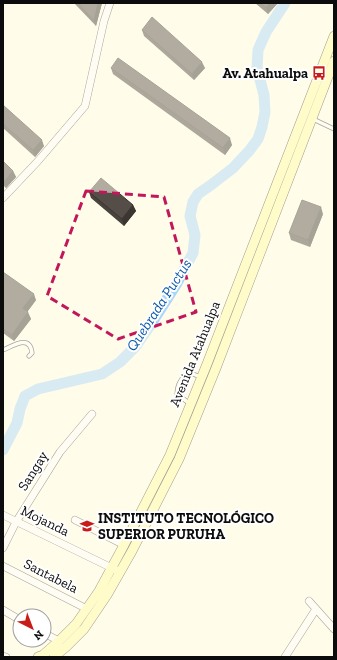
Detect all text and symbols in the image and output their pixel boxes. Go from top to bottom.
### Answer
place label: Av. Atahualpa [222,65,308,82]
bus stop icon: Av. Atahualpa [311,65,327,81]
water label: Quebrada Puctus [123,256,195,354]
street label: Avenida Atahualpa [166,298,224,409]
street label: Sangay [14,447,52,494]
street label: Mojanda [18,502,72,540]
place label: INSTITUTO TECNOLÓGICO SUPERIOR PURUHA [98,510,274,543]
school or university icon: INSTITUTO TECNOLÓGICO SUPERIOR PURUHA [79,518,95,534]
street label: Santabela [21,555,81,597]
north arrow [12,608,52,648]
text: N [30,627,46,643]

